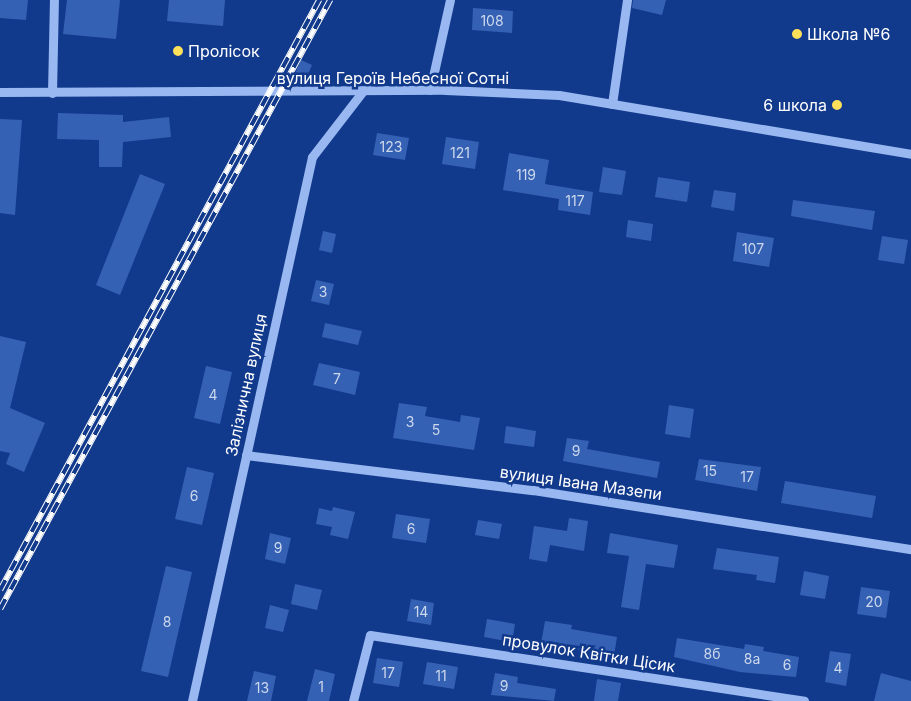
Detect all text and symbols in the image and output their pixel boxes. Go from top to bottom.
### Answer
house number: 108 [480,13,504,29]
place label: Школа №6 [807,24,890,44]
marker: Школа №6 [791,28,803,40]
place label: Пролісок [188,41,260,61]
marker: Пролісок [172,45,184,57]
street label: вулиця Героїв Небесної Сотні [277,68,509,88]
place label: 6 школа [763,95,827,115]
marker: 6 школа [831,99,843,111]
house number: 123 [380,139,402,155]
house number: 121 [450,145,470,161]
house number: 119 [516,167,536,183]
house number: 117 [565,193,585,209]
house number: 107 [742,241,764,257]
house number: 3 [319,284,327,300]
street label: Залізнична вулиця [221,312,271,458]
house number: 7 [333,371,341,387]
house number: 4 [208,387,218,403]
house number: 3 [406,414,414,430]
house number: 5 [432,422,440,438]
house number: 9 [572,443,580,459]
street label: вулиця Івана Мазепи [499,462,663,504]
house number: 15 [703,463,717,479]
house number: 17 [740,469,754,485]
house number: 6 [190,488,198,504]
house number: 6 [407,521,415,537]
house number: 9 [274,540,282,556]
house number: 20 [865,594,883,610]
house number: 14 [414,604,428,620]
house number: 8 [163,614,171,630]
street label: провулок Квітки Цісик [501,630,677,676]
house number: 8б [704,646,720,662]
house number: 8а [744,651,760,667]
house number: 6 [783,657,791,673]
house number: 4 [833,660,843,676]
house number: 17 [381,665,395,681]
house number: 11 [435,668,447,684]
house number: 9 [500,678,508,694]
house number: 1 [318,679,324,695]
house number: 13 [255,680,269,696]

